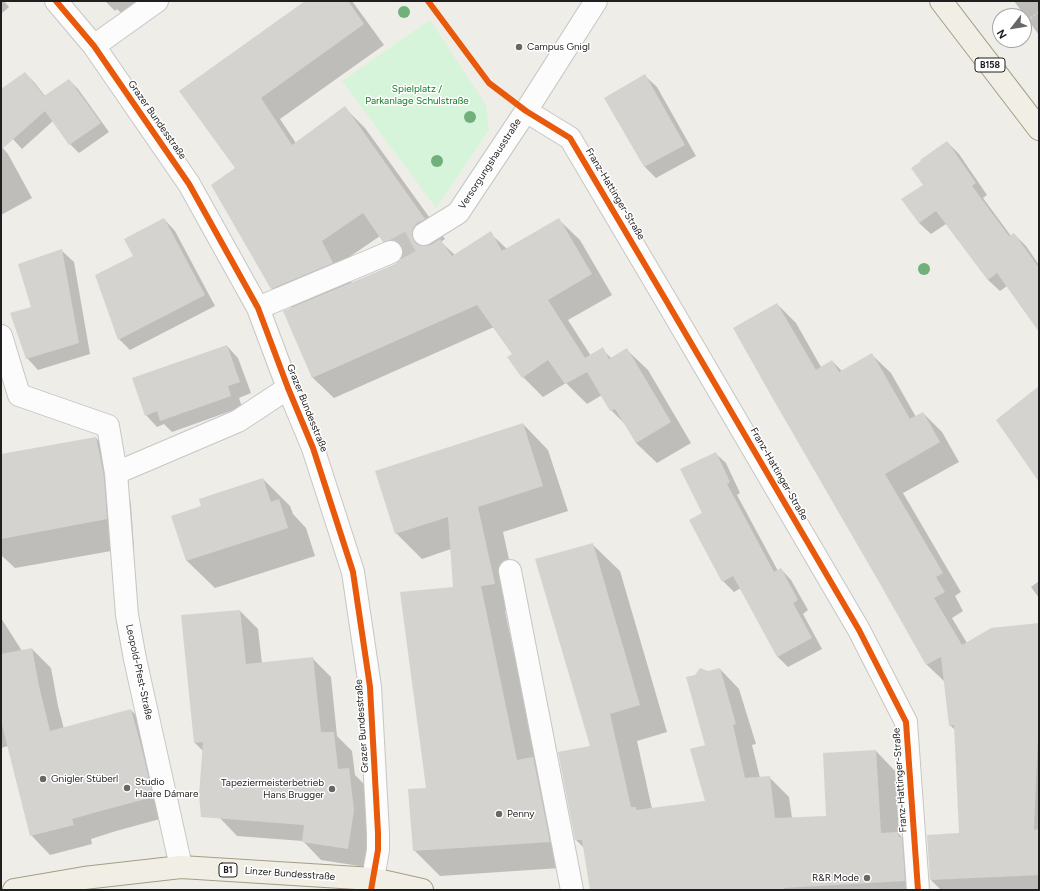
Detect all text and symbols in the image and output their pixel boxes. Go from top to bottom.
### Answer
north arrow [992,8,1032,48]
text: N [994,27,1010,41]
place label: Campus Gnigl [527,41,590,53]
marker: Campus Gnigl [514,42,524,52]
road number: B158 [975,58,1005,72]
street label: Grazer Bundesstraße [125,78,189,162]
park label: Spielplatz / Parkanlage Schulstraße [365,83,469,106]
street label: Versorgungshausstraße [456,116,524,212]
street label: Franz-Hattinger-Straße [583,146,647,242]
street label: Grazer Bundesstraße [284,362,330,454]
street label: Franz-Hattinger-Straße [748,426,810,522]
street label: Leopold-Pfest-Straße [123,623,155,721]
street label: Grazer Bundesstraße [353,679,371,773]
street label: Franz-Hattinger-Straße [890,727,910,833]
place label: Gnigler Stüberl [51,773,118,785]
marker: Gnigler Stüberl [38,774,48,784]
place label: Studio Haare Dámare [135,776,198,800]
place label: Tapeziermeisterbetrieb Hans Brugger [221,777,324,800]
marker: Studio Haare Dámare [122,783,132,793]
marker: Tapeziermeisterbetrieb Hans Brugger [327,784,337,794]
place label: Penny [507,808,534,820]
marker: Penny [494,809,504,819]
road number: B1 [219,863,237,877]
street label: Linzer Bundesstraße [244,865,336,883]
place label: R&R Mode [812,872,859,884]
marker: R&R Mode [862,873,872,883]

